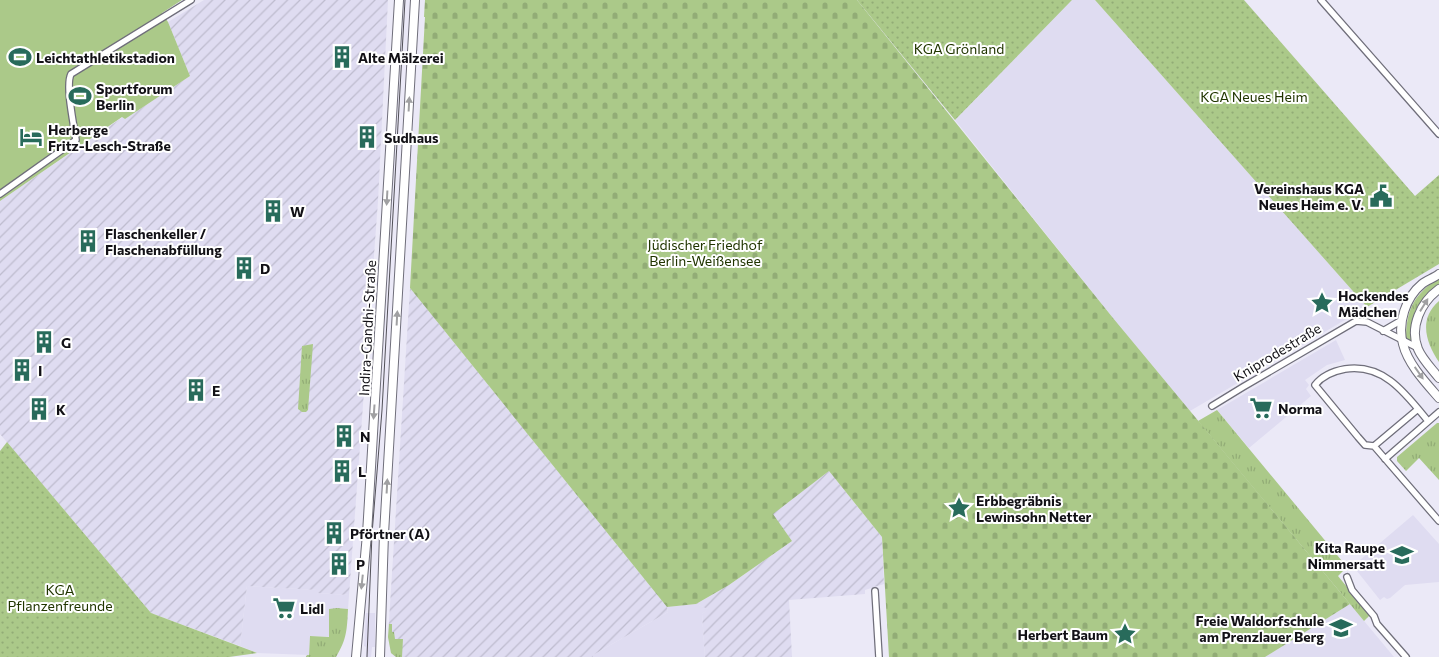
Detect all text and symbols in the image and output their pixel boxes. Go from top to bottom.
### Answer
park label: KGA Grönland [914,40,1004,57]
sports icon: Leichtathletikstadion [7,44,33,70]
building icon: Alte Mälzerei [329,44,355,70]
place label: Leichtathletikstadion [36,49,175,66]
place label: Alte Mälzerei [358,49,444,66]
place label: Sportforum Berlin [96,80,173,113]
sports icon: Sportforum Berlin [67,83,93,109]
park label: KGA Neues Heim [1200,88,1308,105]
one-way arrow [405,95,413,111]
place label: Herberge Fritz-Lesch-Straße [48,121,171,154]
hotel icon: Herberge Fritz-Lesch-Straße [18,124,44,150]
building icon: Sudhaus [354,124,380,150]
place label: Sudhaus [384,129,439,146]
place label: Vereinshaus KGA Neues Heim e. V. [1254,180,1364,213]
public building icon: Vereinshaus KGA Neues Heim e. V. [1368,183,1394,209]
one-way arrow [382,190,390,206]
building icon: W [260,198,286,224]
place label: W [290,203,305,220]
place label: Flaschenkeller / Flaschenabfüllung [105,225,222,258]
building icon: Flaschenkeller / Flaschenabfüllung [75,228,101,254]
park label: Jüdischer Friedhof Berlin-Weißensee [648,236,763,269]
building icon: D [231,255,257,281]
place label: D [260,260,270,277]
street label: Indira-Gandhi-Straße [355,260,379,396]
place label: Hockendes Mädchen [1338,287,1409,320]
place icon: Hockendes Mädchen [1309,290,1335,316]
one-way arrow [1420,298,1429,311]
one-way arrow [393,310,401,326]
street label: Kniprodestraße [1230,319,1324,385]
building icon: G [31,329,57,355]
place label: G [61,334,71,351]
building icon: I [9,357,35,383]
place label: I [38,362,42,379]
one-way arrow [1414,367,1424,380]
building icon: E [183,377,209,403]
place label: E [212,382,220,399]
supermarket icon: Norma [1248,395,1274,421]
building icon: K [26,396,52,422]
place label: Norma [1278,400,1322,417]
place label: K [56,401,66,418]
one-way arrow [370,405,378,421]
building icon: N [331,423,357,449]
place label: N [360,428,371,445]
building icon: L [329,458,355,484]
place label: L [358,463,366,480]
one-way arrow [383,478,391,494]
place label: Erbbegräbnis Lewinsohn Netter [976,492,1092,525]
place icon: Erbbegräbnis Lewinsohn Netter [946,495,972,521]
building icon: Pförtner (A) [321,520,347,546]
place label: Pförtner (A) [350,525,430,542]
place label: Kita Raupe Nimmersatt [1307,539,1385,572]
school or university icon: Kita Raupe Nimmersatt [1389,542,1415,568]
building icon: P [326,551,352,577]
place label: P [356,556,365,573]
one-way arrow [358,574,366,590]
park label: KGA Pflanzenfreunde [7,581,113,614]
supermarket icon: Lidl [271,595,297,621]
place label: Lidl [300,600,324,617]
place label: Freie Waldorfschule am Prenzlauer Berg [1196,612,1324,645]
school or university icon: Freie Waldorfschule am Prenzlauer Berg [1328,615,1354,641]
place icon: Herbert Baum [1112,621,1138,647]
place label: Herbert Baum [1017,626,1108,643]

